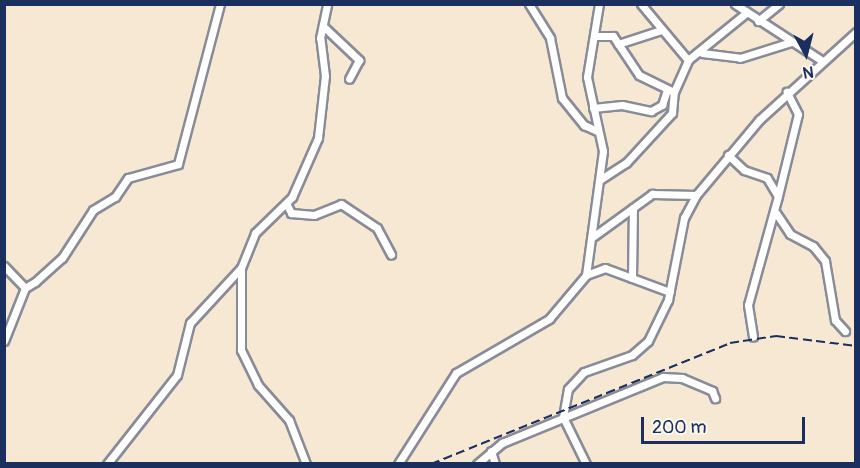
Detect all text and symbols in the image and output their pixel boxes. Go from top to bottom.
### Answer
north arrow [776,24,836,84]
text: N [802,61,815,82]
scale bar [644,405,808,443]
text: 200 m [652,416,707,439]

